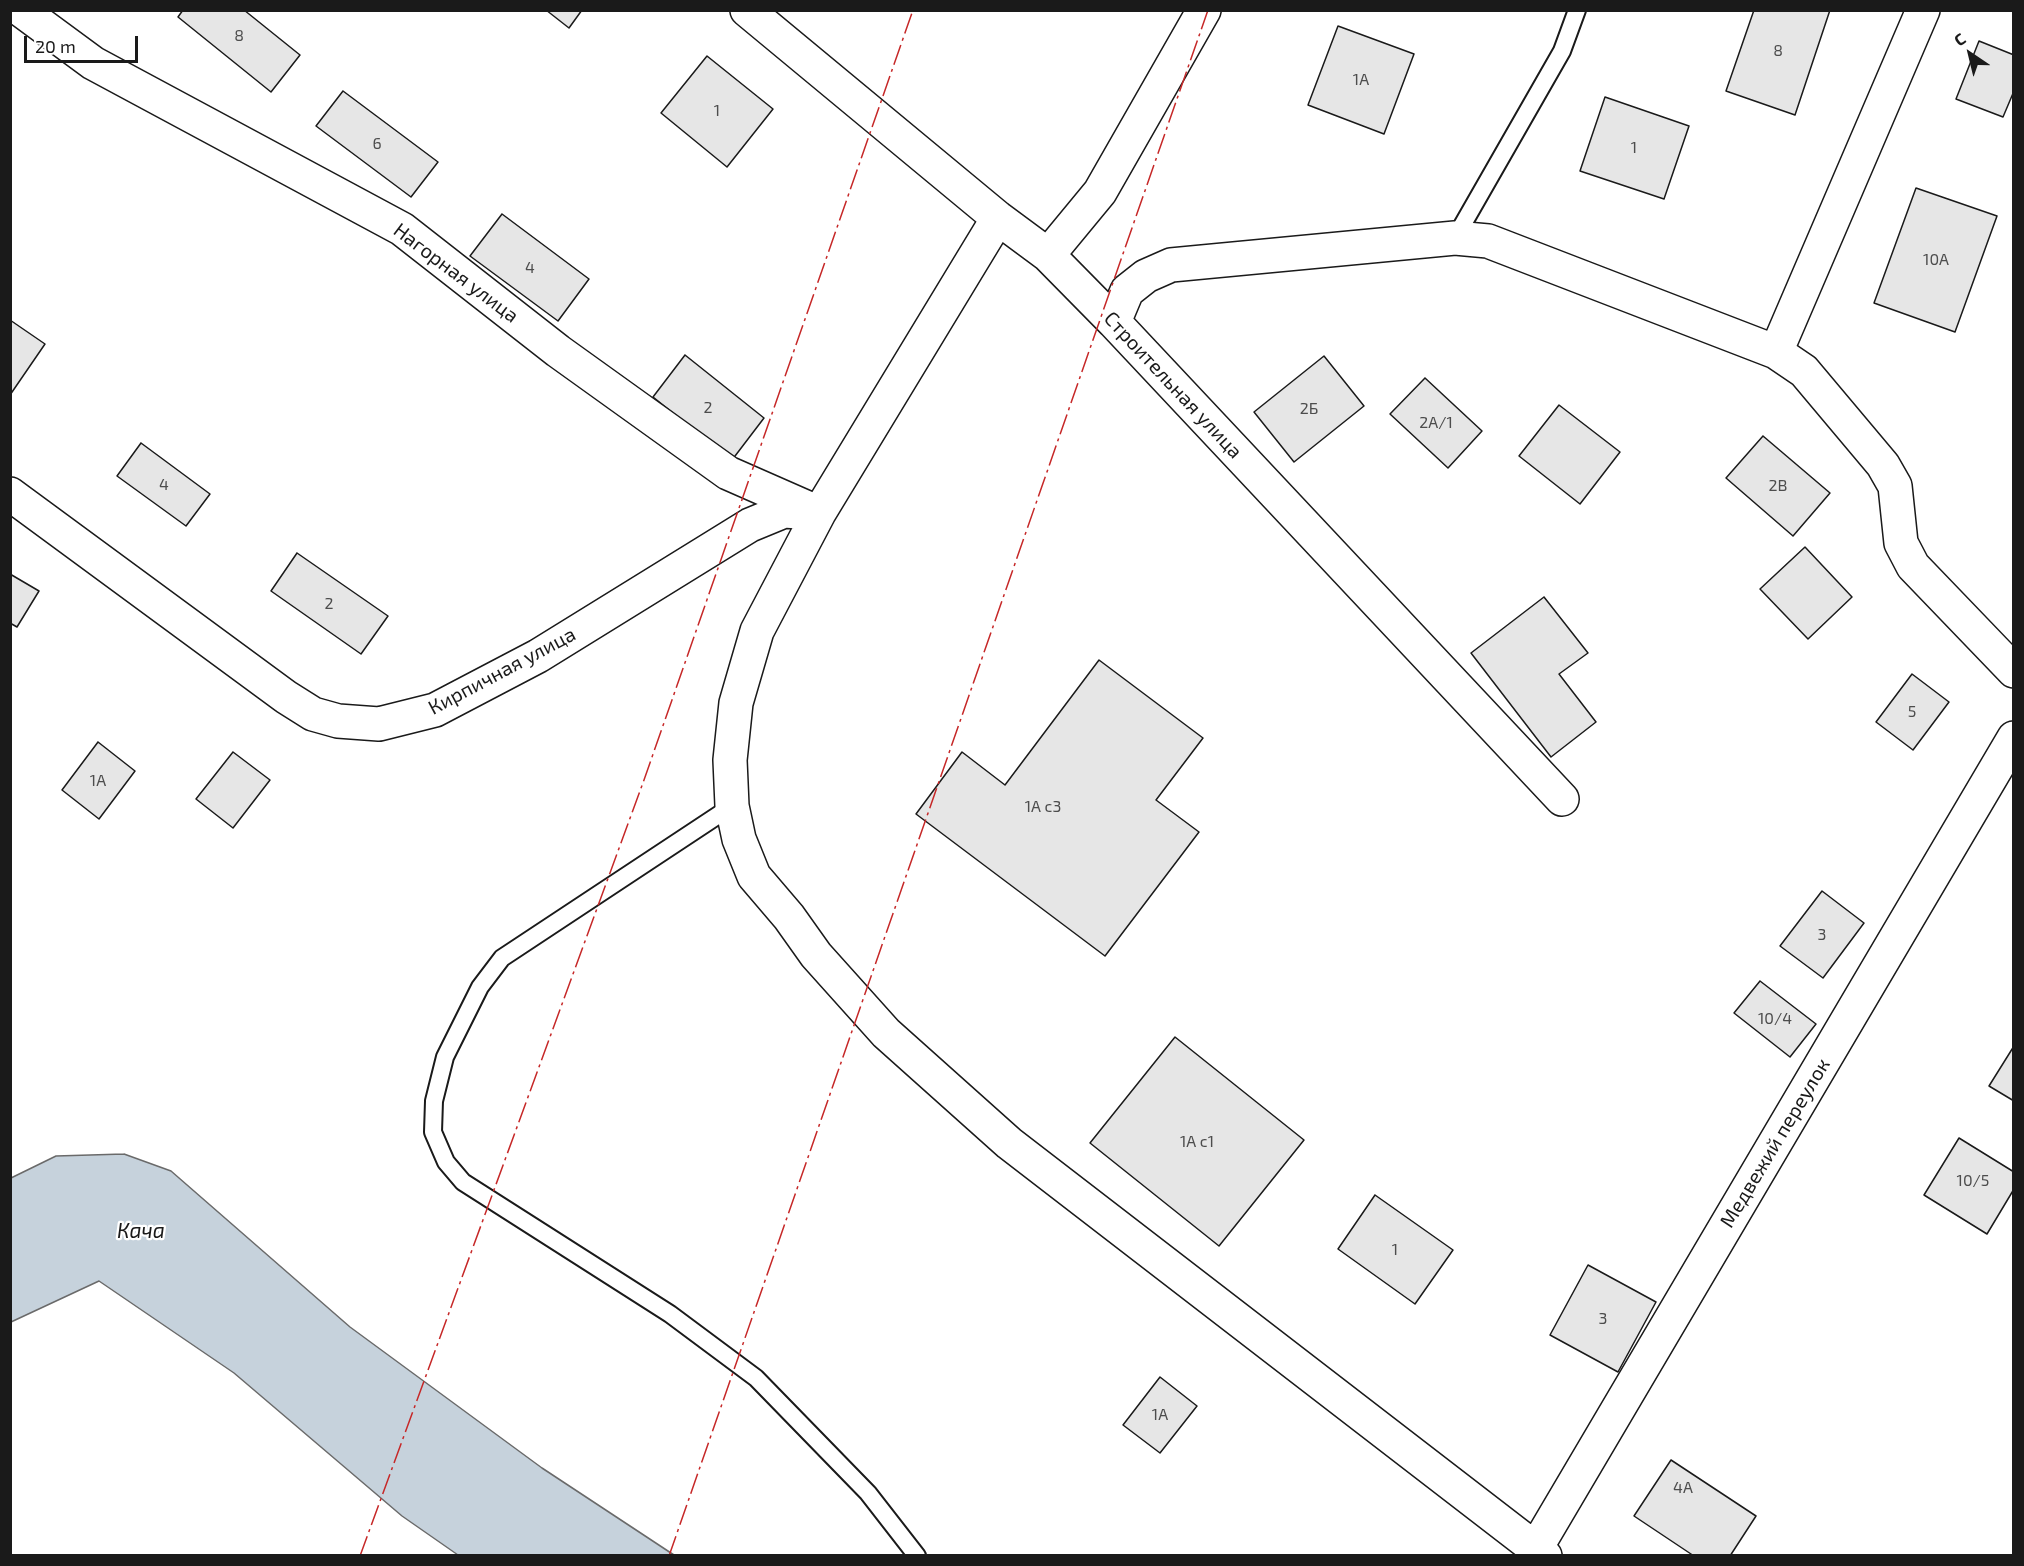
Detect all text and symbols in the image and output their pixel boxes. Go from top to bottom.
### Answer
scale bar [27,24,141,62]
north arrow [1940,24,2000,84]
house number: 8 [234,26,244,46]
text: С [1950,28,1969,49]
text: 20 m [35,35,76,57]
house number: 8 [1773,41,1783,61]
house number: 1А [1353,70,1369,90]
house number: 1 [714,101,720,121]
house number: 6 [372,134,382,154]
house number: 1 [1631,138,1637,158]
street label: Нагорная улица [389,218,523,328]
house number: 10А [1923,250,1949,270]
house number: 4 [525,258,535,278]
street label: Строительная улица [1099,307,1247,463]
house number: 2 [704,398,712,418]
house number: 2Б [1300,399,1318,419]
house number: 2А/1 [1419,413,1453,433]
house number: 4 [159,475,169,495]
house number: 2В [1769,476,1787,496]
house number: 2 [325,594,333,614]
street label: Кирпичная улица [424,622,580,720]
house number: 5 [1908,702,1916,722]
house number: 1А [90,771,106,791]
house number: 1А с3 [1025,797,1061,817]
house number: 3 [1818,925,1826,945]
house number: 10/4 [1758,1009,1792,1029]
street label: Медвежий переулок [1715,1054,1835,1232]
house number: 1А с1 [1180,1132,1214,1152]
house number: 10/5 [1957,1171,1989,1191]
water label: Кача [117,1218,165,1244]
house number: 1 [1392,1240,1398,1260]
house number: 3 [1599,1309,1607,1329]
house number: 1А [1152,1405,1168,1425]
house number: 4А [1673,1478,1693,1498]

